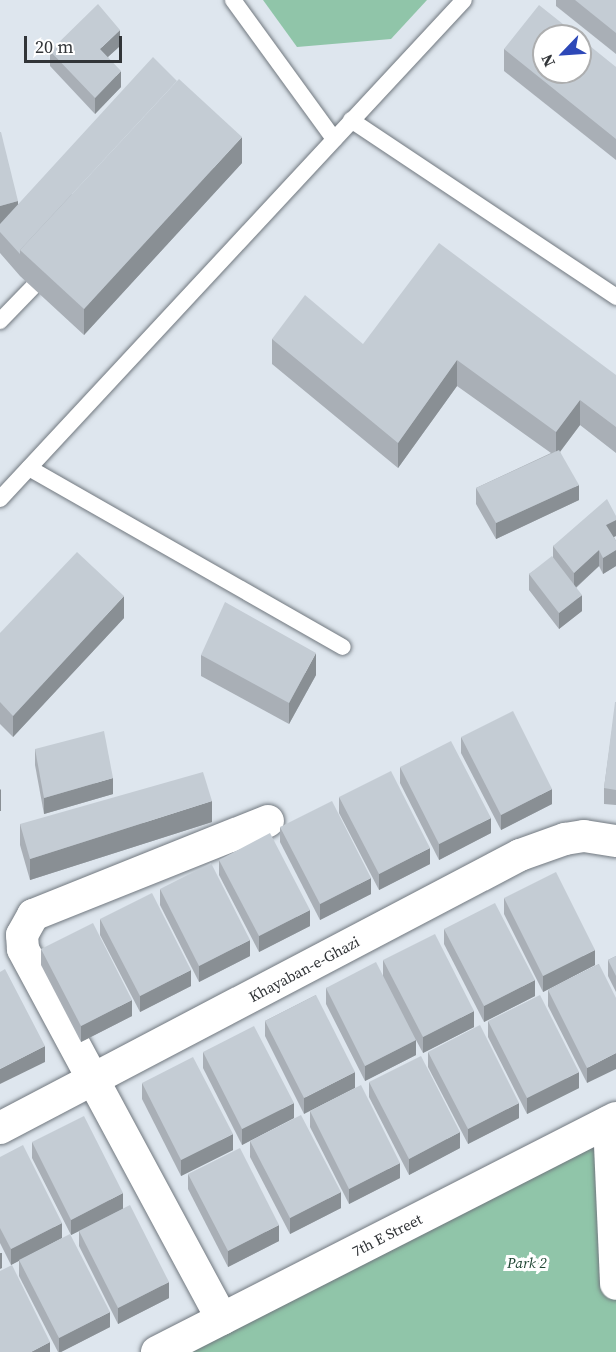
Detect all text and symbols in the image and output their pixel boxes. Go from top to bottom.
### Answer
scale bar [27,24,124,62]
north arrow [532,24,592,84]
text: 20 m [35,34,73,59]
text: N [535,51,560,71]
street label: Khayaban-e-Ghazi [246,932,362,1006]
street label: 7th E Street [349,1210,425,1260]
park label: Park 2 [507,1254,547,1272]

